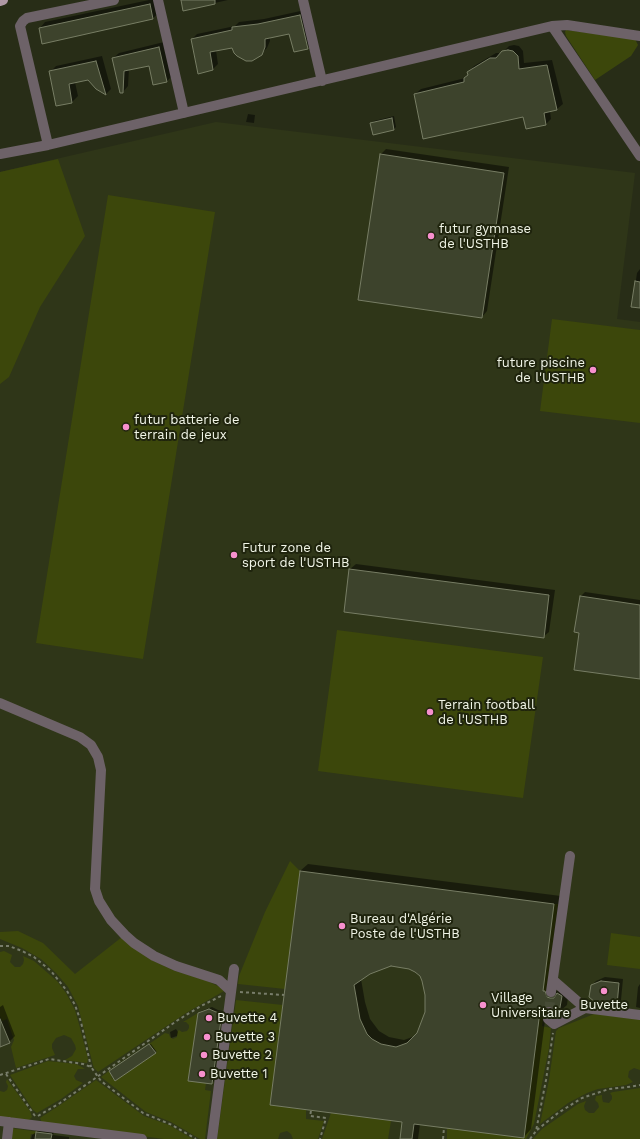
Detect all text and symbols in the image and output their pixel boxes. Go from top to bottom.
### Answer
place label: futur gymnase de l'USTHB [439,221,531,252]
marker: futur gymnase de l'USTHB [426,231,436,241]
place label: future piscine de l'USTHB [497,355,585,386]
marker: future piscine de l'USTHB [588,365,598,375]
place label: futur batterie de terrain de jeux [134,412,239,443]
marker: futur batterie de terrain de jeux [121,422,131,432]
place label: Futur zone de sport de l'USTHB [242,540,349,571]
marker: Futur zone de sport de l'USTHB [229,550,239,560]
place label: Terrain football de l'USTHB [438,697,535,728]
marker: Terrain football de l'USTHB [425,707,435,717]
place label: Bureau d'Algérie Poste de l'USTHB [350,911,460,942]
marker: Bureau d'Algérie Poste de l'USTHB [337,921,347,931]
marker: Buvette [599,986,609,996]
place label: Village Universitaire [491,990,570,1021]
place label: Buvette [580,997,628,1013]
marker: Village Universitaire [478,1000,488,1010]
place label: Buvette 4 [217,1010,278,1026]
marker: Buvette 4 [204,1013,214,1023]
place label: Buvette 3 [215,1029,275,1045]
marker: Buvette 3 [202,1032,212,1042]
place label: Buvette 2 [212,1047,272,1063]
marker: Buvette 2 [199,1050,209,1060]
place label: Buvette 1 [210,1066,268,1082]
marker: Buvette 1 [197,1069,207,1079]

